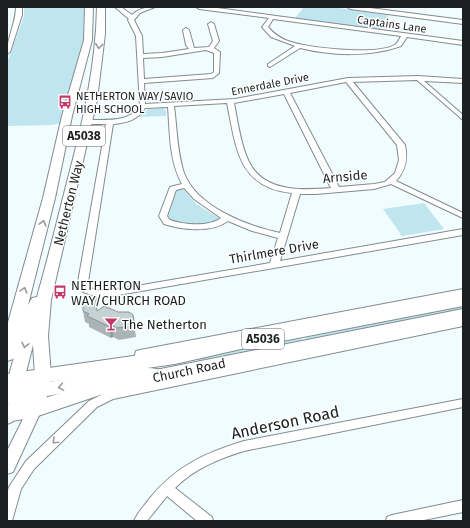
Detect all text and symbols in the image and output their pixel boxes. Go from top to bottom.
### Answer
street label: Captains Lane [356,13,427,36]
one-way arrow [95,43,104,49]
street label: Ennerdale Drive [230,71,310,98]
place label: NETHERTON WAY/SAVIO HIGH SCHOOL [76,90,193,116]
bus stop icon: NETHERTON WAY/SAVIO HIGH SCHOOL [57,94,73,110]
road number: A5038 [63,126,105,146]
street label: Netherton Way [51,158,86,247]
street label: Arnside [322,167,368,186]
one-way arrow [38,220,46,226]
street label: Thirlmere Drive [228,236,320,267]
place label: NETHERTON WAY/CHURCH ROAD [71,278,186,308]
bus stop icon: NETHERTON WAY/CHURCH ROAD [52,284,68,300]
one-way arrow [19,287,28,294]
bar icon: The Netherton [103,316,119,332]
place label: The Netherton [122,317,207,332]
road number: A5036 [242,329,284,349]
one-way arrow [22,342,30,348]
street label: Church Road [151,355,227,386]
one-way arrow [58,383,64,391]
street label: Anderson Road [229,402,341,443]
one-way arrow [52,437,60,444]

